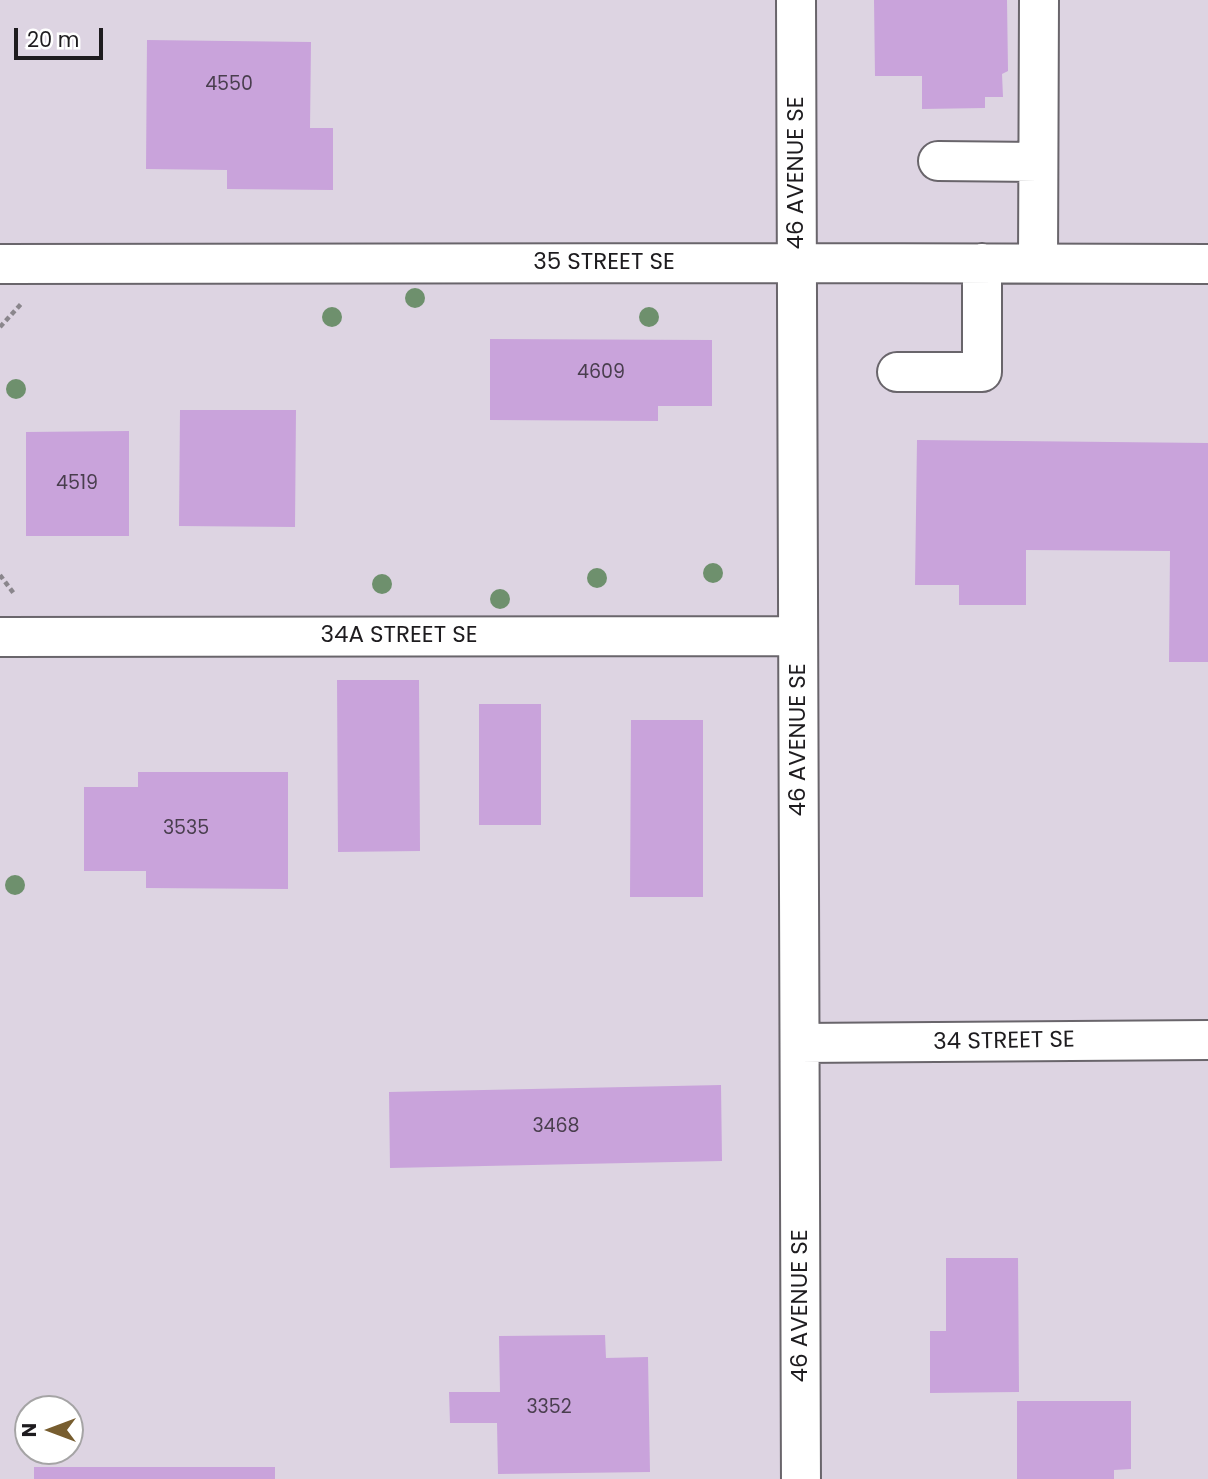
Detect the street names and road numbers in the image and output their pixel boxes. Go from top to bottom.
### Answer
street label: 46 AVENUE SE [783,97,811,249]
street label: 35 STREET SE [533,249,675,277]
street label: 34A STREET SE [320,622,478,650]
street label: 46 AVENUE SE [785,664,813,816]
street label: 34 STREET SE [933,1027,1075,1057]
street label: 46 AVENUE SE [787,1230,815,1382]

